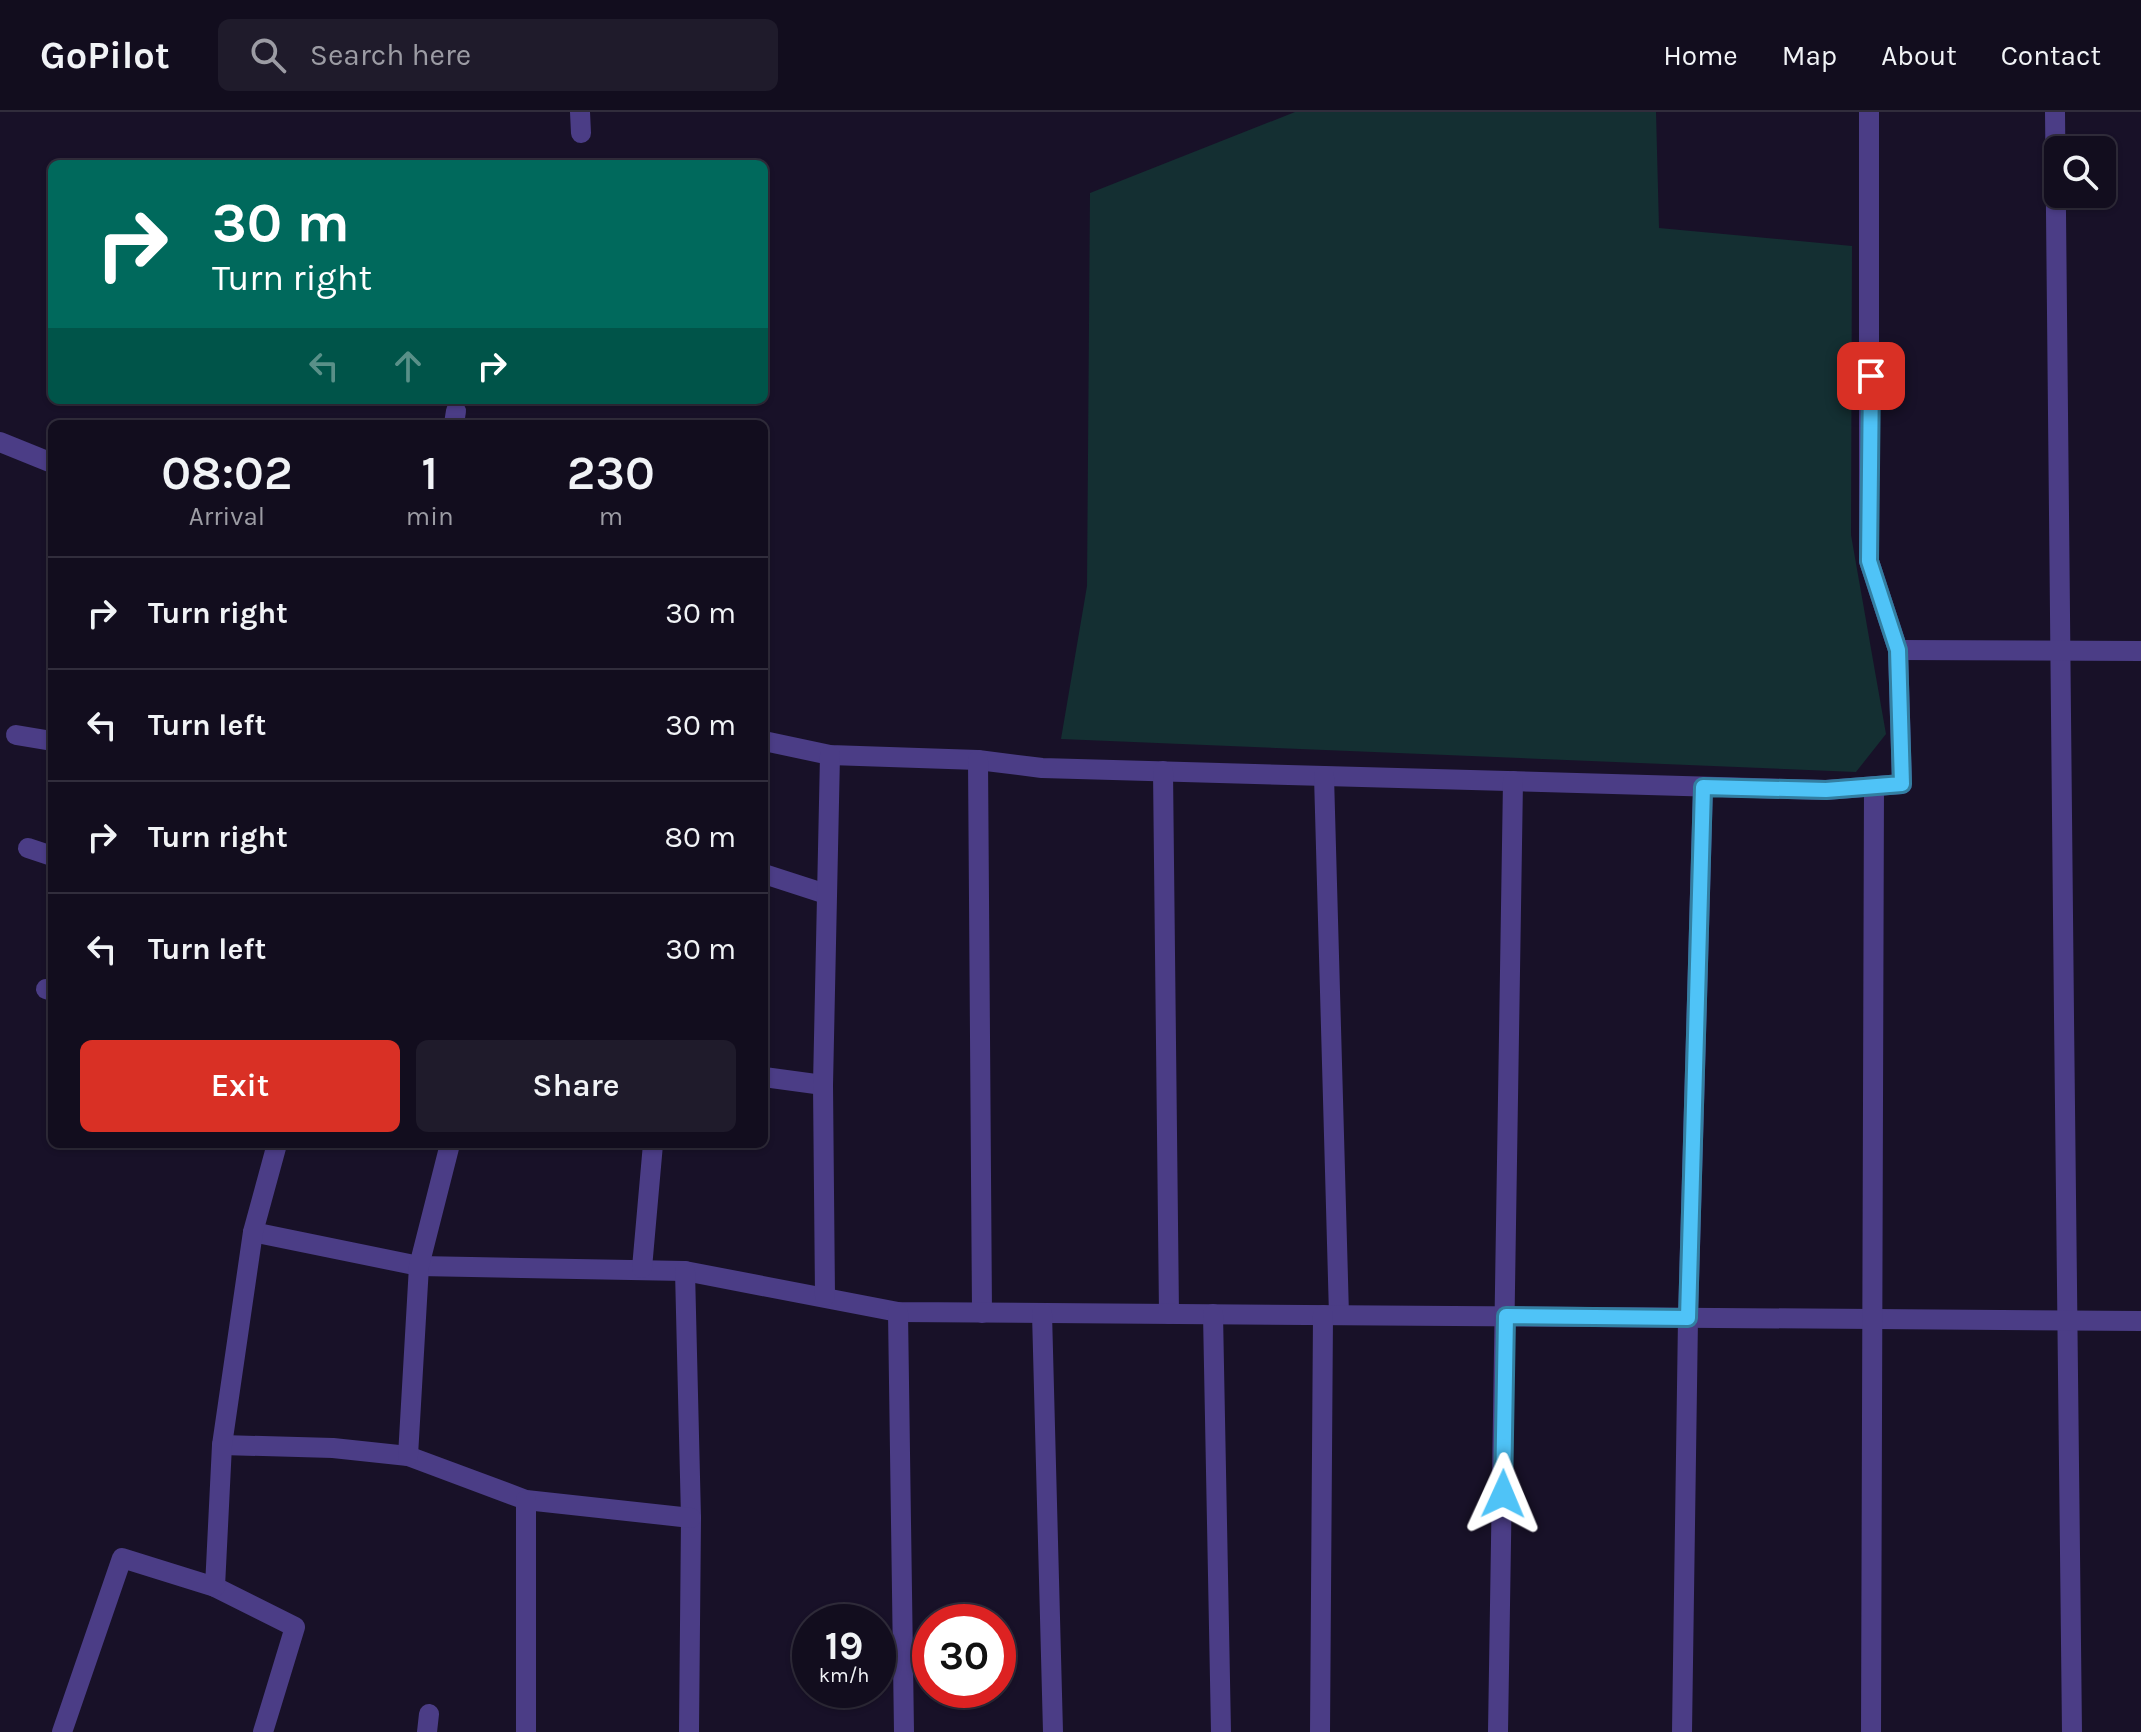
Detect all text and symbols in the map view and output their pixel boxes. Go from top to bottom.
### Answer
search box [218,19,778,91]
text: GoPilot [40,33,170,78]
icon: search [246,33,290,77]
text: Search here [310,37,471,73]
text: Home [1663,39,1738,72]
text: Map [1782,39,1837,72]
text: About [1881,39,1957,72]
text: Contact [2001,39,2101,72]
map controls [2044,136,2116,208]
button: search [2044,136,2116,208]
text: 30 m [212,190,350,255]
icon: right [80,192,184,296]
text: Turn right [212,257,372,299]
pin [1837,342,1905,410]
icon: left [302,344,346,388]
icon: ahead [386,344,430,388]
icon: right [470,344,514,388]
icon: arrive [1849,354,1893,398]
text: 08:02 [161,445,293,501]
text: 1 [421,445,438,501]
text: 230 [567,445,655,501]
text: Arrival [189,501,265,532]
text: min [406,501,454,532]
text: m [599,501,623,532]
icon: right [80,591,124,635]
text: Turn right [148,595,288,631]
text: 30 m [665,595,736,631]
icon: left [80,703,124,747]
text: Turn left [148,707,266,743]
text: 30 m [665,707,736,743]
icon: right [80,815,124,859]
text: Turn right [148,819,288,855]
text: 80 m [665,819,736,855]
icon: left [80,927,124,971]
text: Turn left [148,931,266,967]
text: 30 m [665,931,736,967]
button: Exit [80,1040,400,1132]
button: Share [416,1040,736,1132]
position arrow [1461,1452,1545,1536]
speed limit sign: 30 [912,1604,1016,1708]
text: 19 [825,1622,863,1669]
text: km/h [819,1664,869,1687]

